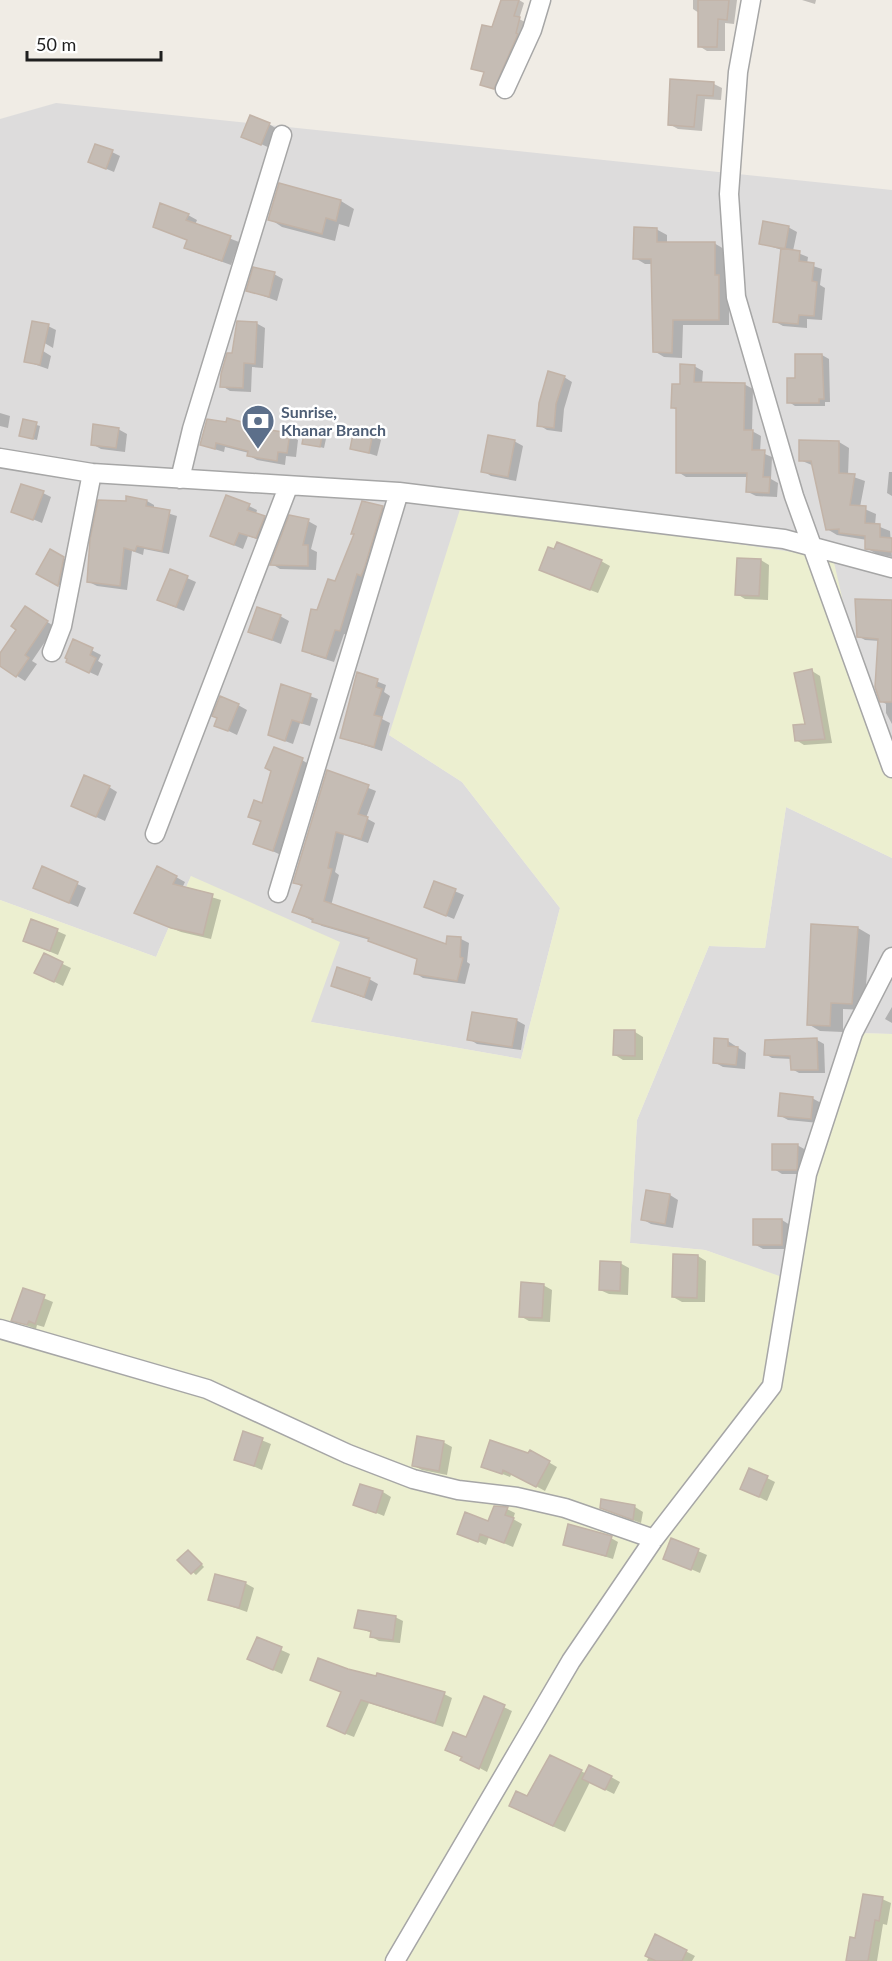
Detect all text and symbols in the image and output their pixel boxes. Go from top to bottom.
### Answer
scale bar [27,24,160,62]
text: 50 m [36,33,76,55]
place label: Sunrise, Khanar Branch [281,402,386,439]
bank icon: Sunrise, Khanar Branch [240,403,276,450]

